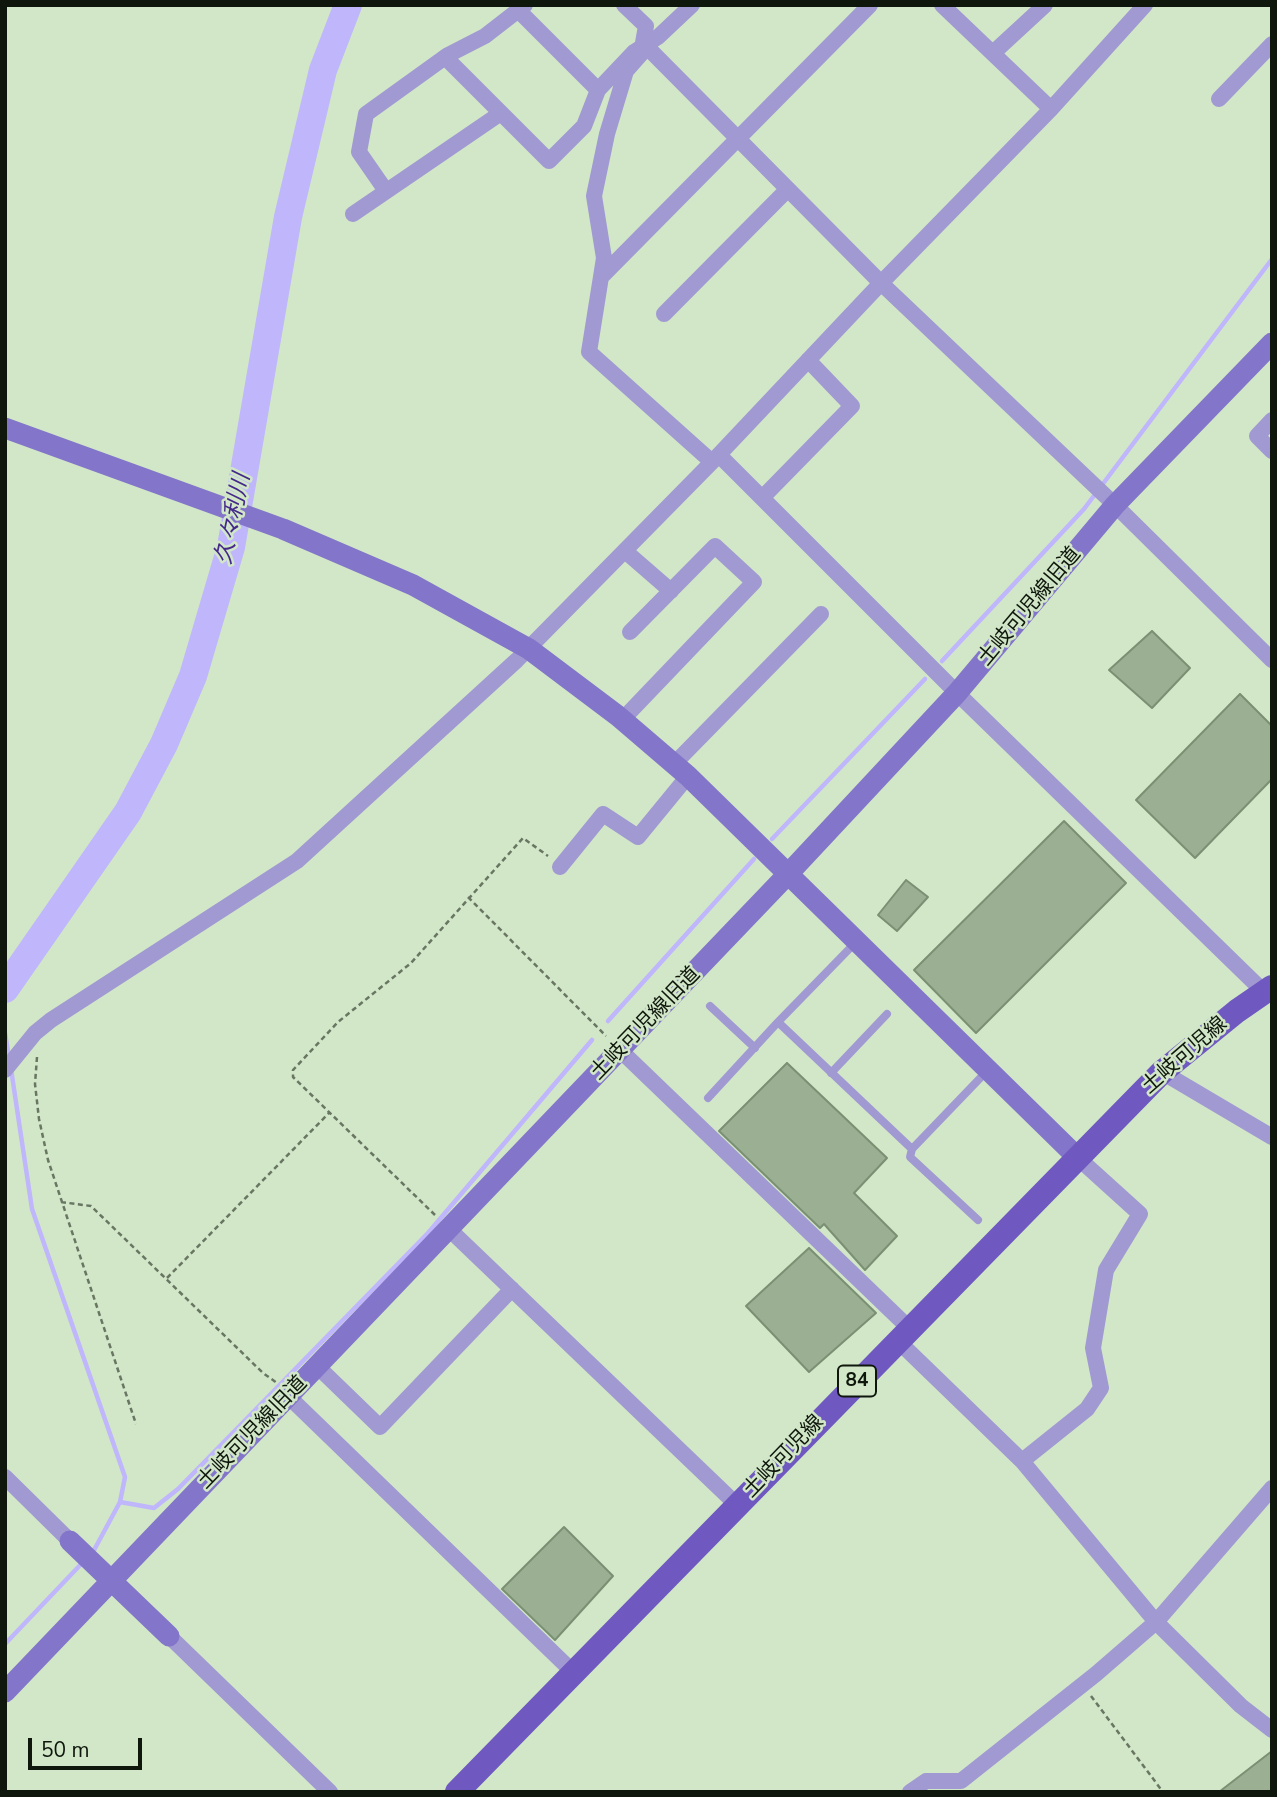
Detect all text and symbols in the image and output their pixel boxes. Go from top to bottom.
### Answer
water label: 久々利川 [211,471,257,567]
street label: 土岐可児線旧道 [973,543,1087,671]
street label: 土岐可児線旧道 [586,962,706,1086]
street label: 土岐可児線 [1137,1012,1233,1100]
road number: 84 [838,1366,876,1396]
street label: 土岐可児線旧道 [193,1371,313,1495]
street label: 土岐可児線 [738,1410,830,1504]
scale bar [32,1724,145,1768]
text: 50 m [41,1736,90,1764]

